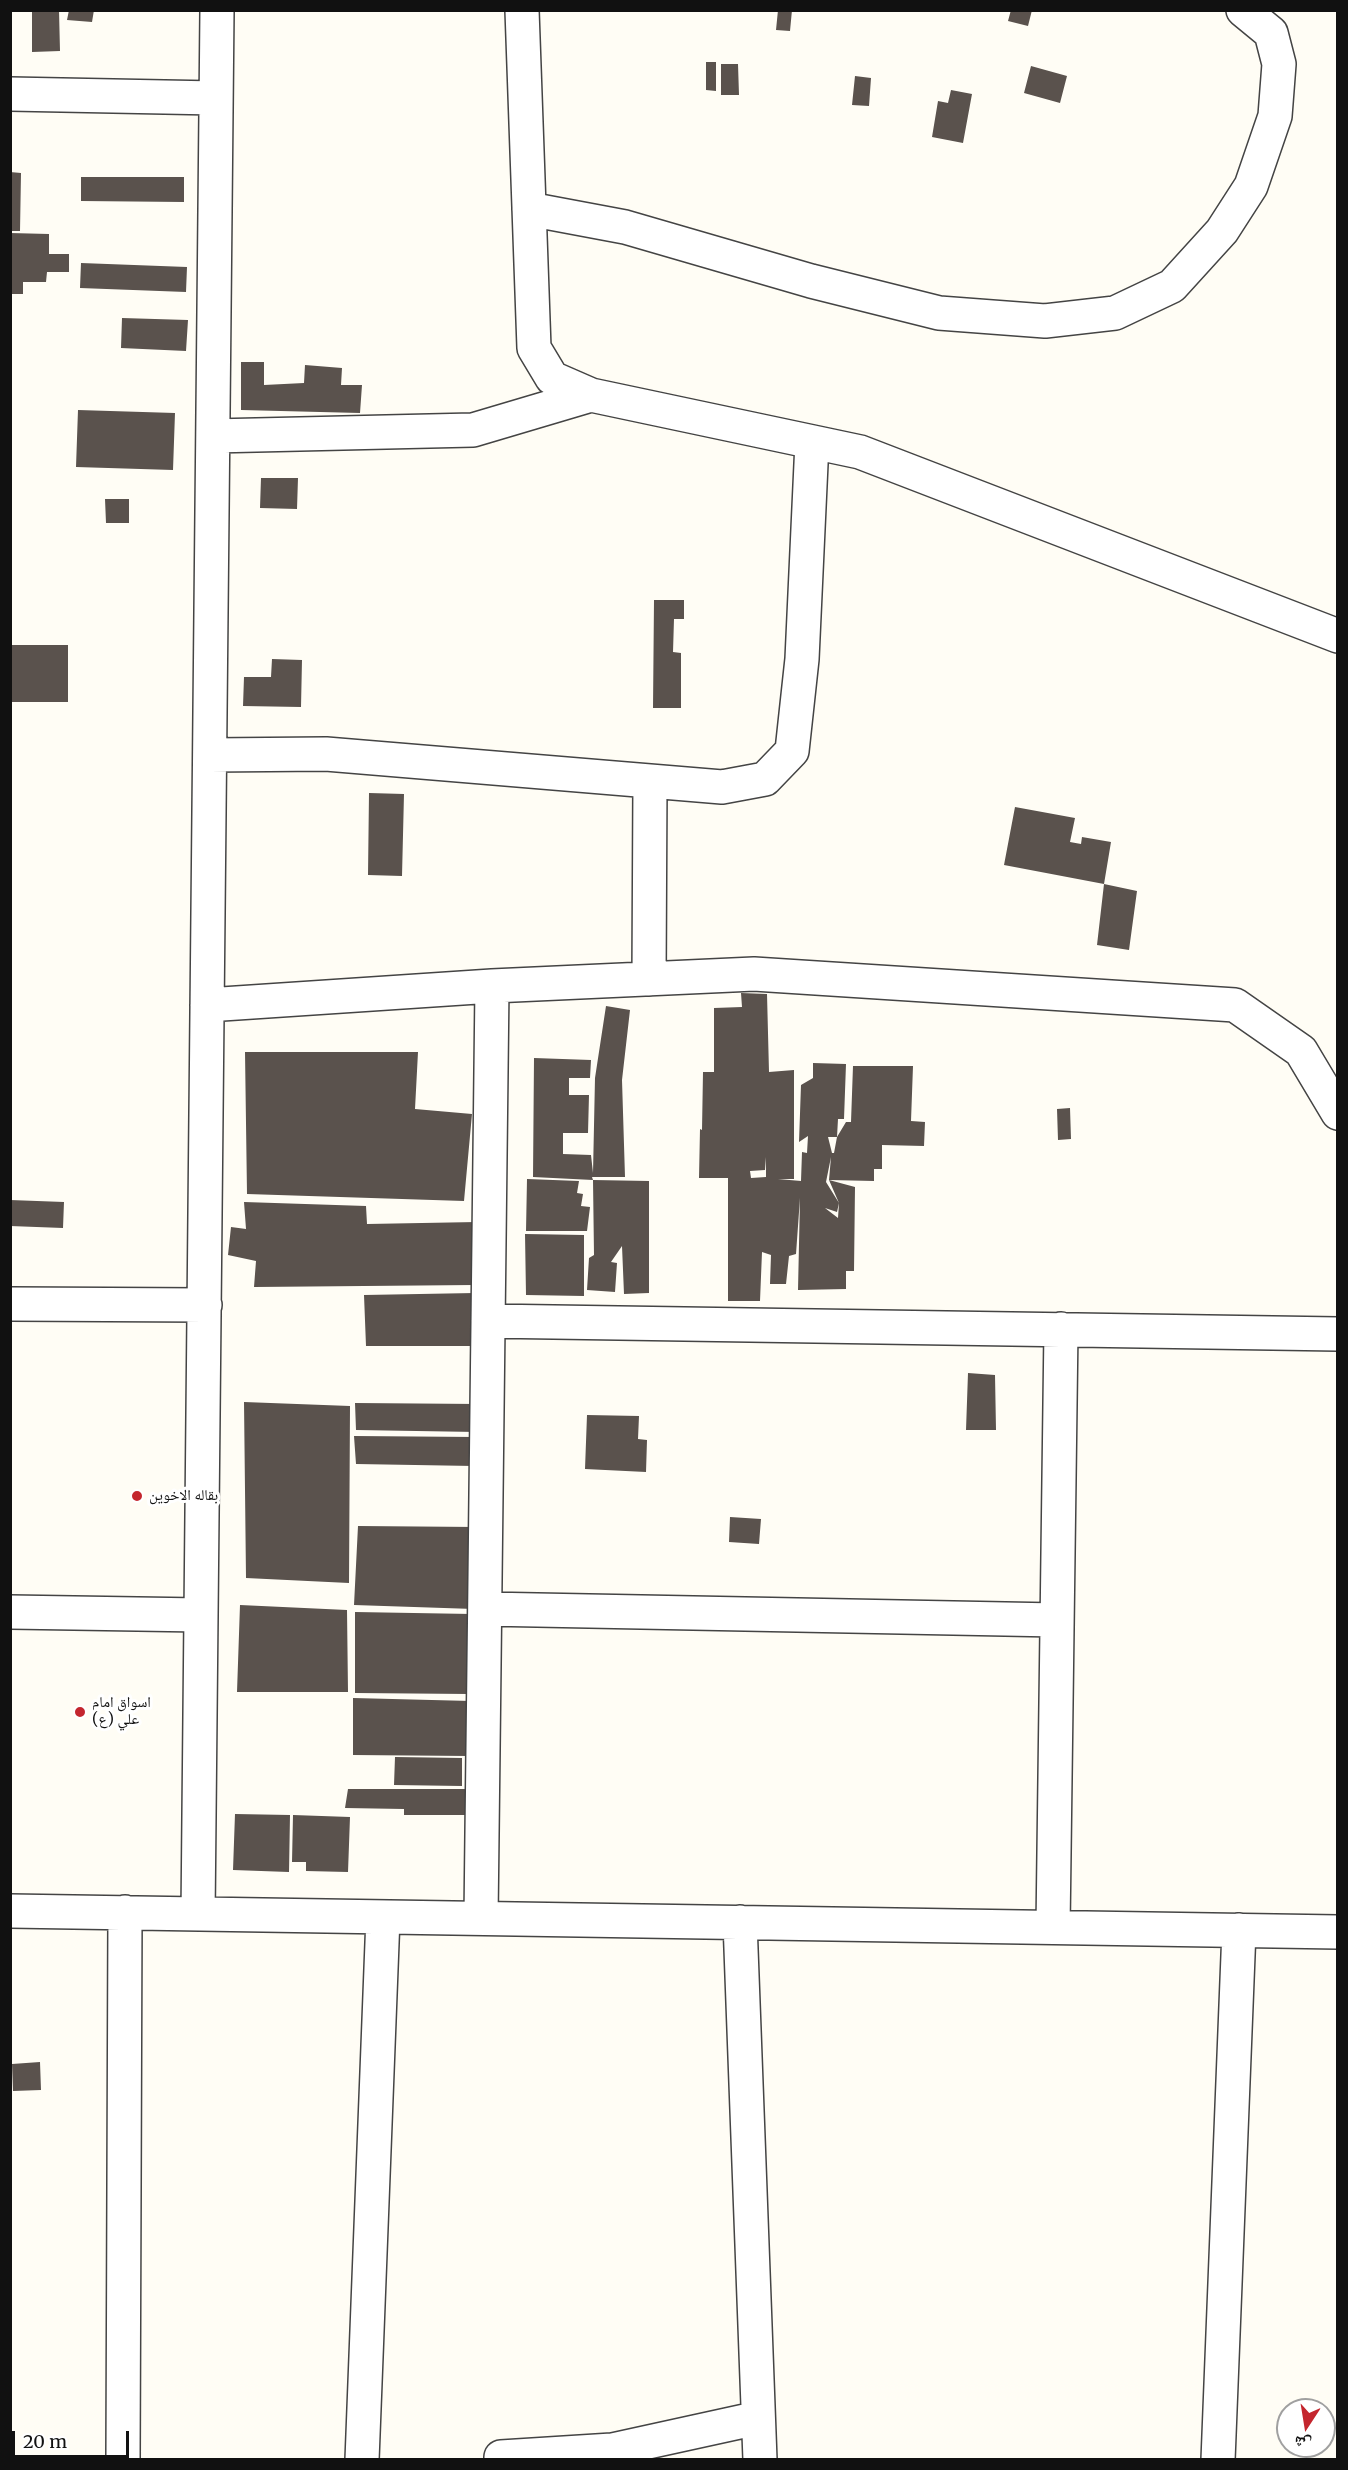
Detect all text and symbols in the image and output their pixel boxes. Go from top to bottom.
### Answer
place label: بقاله الاخوين [149,1487,218,1505]
marker: بقاله الاخوين [130,1489,144,1503]
place label: اسواق امام علي (ع) [92,1694,151,1729]
marker: اسواق امام علي (ع) [73,1705,87,1719]
north arrow [1276,2398,1336,2458]
scale bar [15,2419,132,2457]
text: 20 m [23,2430,67,2453]
text: ش [1292,2432,1313,2455]

